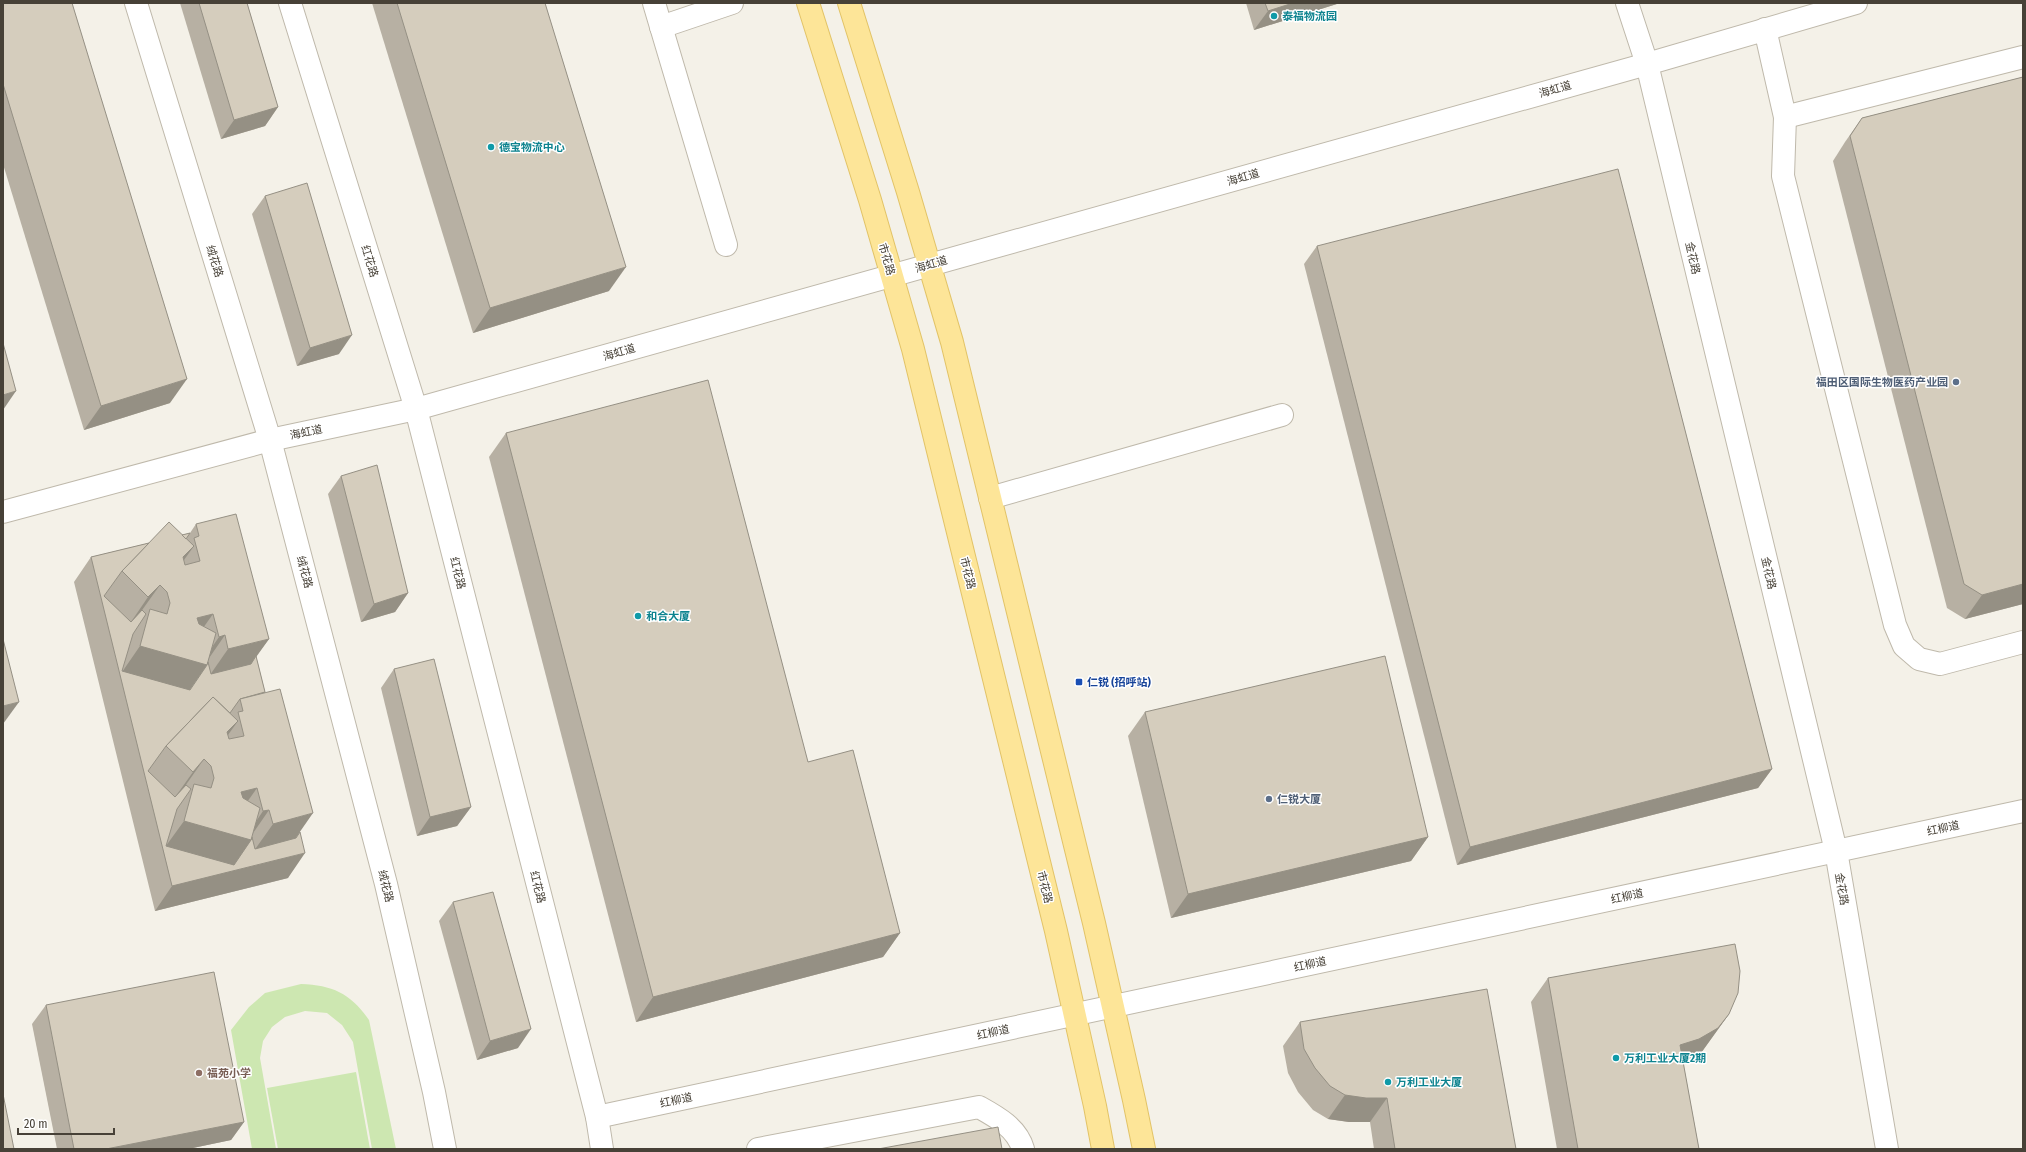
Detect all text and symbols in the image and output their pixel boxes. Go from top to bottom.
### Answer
place label: 泰福物流园 [1282,10,1337,23]
marker: 泰福物流园 [1269,11,1279,21]
street label: 海虹道 [1537,79,1573,100]
place label: 德宝物流中心 [499,141,565,154]
marker: 德宝物流中心 [486,142,496,152]
street label: 海虹道 [1225,167,1261,188]
street label: 市花路 [876,241,897,277]
street label: 金花路 [1682,241,1703,276]
street label: 绒花路 [203,243,226,279]
street label: 红花路 [358,243,381,279]
street label: 海虹道 [913,254,949,275]
street label: 海虹道 [601,342,637,363]
place label: 福田区国际生物医药产业园 [1816,376,1948,389]
marker: 福田区国际生物医药产业园 [1951,377,1961,387]
street label: 海虹道 [289,423,324,442]
street label: 绒花路 [294,555,315,590]
street label: 红花路 [447,556,468,591]
street label: 市花路 [957,556,978,591]
street label: 金花路 [1758,556,1779,591]
place label: 和合大厦 [646,610,690,623]
marker: 和合大厦 [633,611,643,621]
place label: 仁锐 (招呼站) [1087,676,1152,689]
marker: 仁锐 (招呼站) [1074,677,1084,687]
place label: 仁锐大厦 [1277,793,1321,806]
marker: 仁锐大厦 [1264,794,1274,804]
street label: 红柳道 [1926,819,1961,838]
street label: 绒花路 [375,869,396,904]
street label: 红花路 [527,870,548,905]
street label: 市花路 [1034,870,1055,905]
street label: 金花路 [1832,872,1851,906]
street label: 红柳道 [1610,887,1645,906]
street label: 红柳道 [1293,955,1328,974]
street label: 红柳道 [976,1023,1011,1042]
place label: 万利工业大厦2期 [1624,1052,1706,1065]
marker: 万利工业大厦2期 [1611,1053,1621,1063]
place label: 福苑小学 [207,1067,251,1080]
marker: 福苑小学 [194,1068,204,1078]
place label: 万利工业大厦 [1396,1076,1462,1089]
marker: 万利工业大厦 [1383,1077,1393,1087]
street label: 红柳道 [659,1091,694,1110]
scale bar [18,1110,114,1136]
text: 20 m [24,1117,48,1131]

